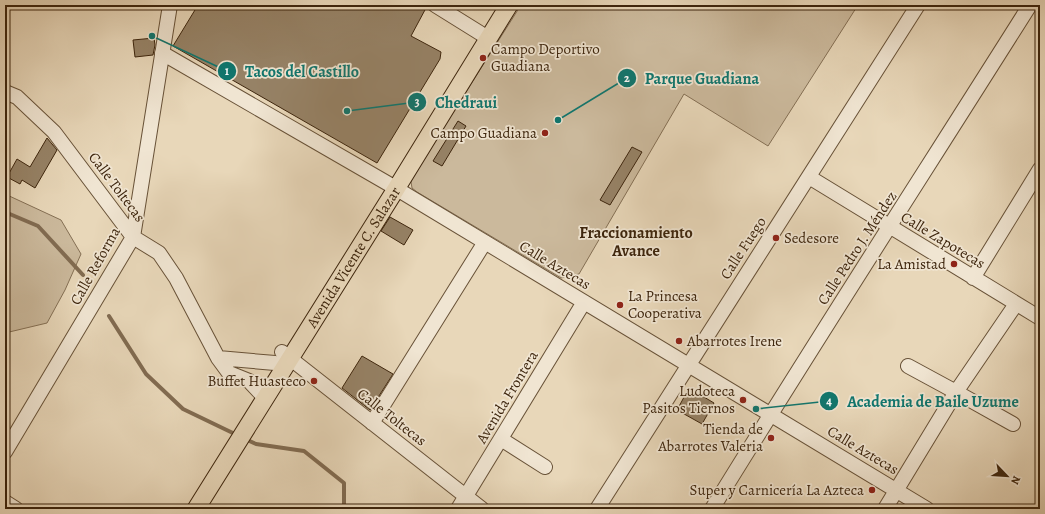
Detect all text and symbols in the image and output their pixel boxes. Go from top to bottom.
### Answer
place label: Campo Deportivo Guadiana [491,39,600,76]
marker: Campo Deportivo Guadiana [478,53,488,63]
callout: Tacos del Castillo [217,57,367,85]
text: Tacos del Castillo [245,61,359,83]
text: 1 [225,63,230,79]
callout: Parque Guadiana [617,64,768,92]
text: Parque Guadiana [645,68,760,90]
text: 2 [624,70,630,86]
callout: Chedraui [407,88,505,116]
text: Chedraui [435,92,497,114]
text: 3 [414,94,420,110]
place label: Campo Guadiana [430,123,537,143]
marker: Campo Guadiana [540,128,550,138]
street label: Calle Toltecas [84,148,150,226]
street label: Avenida Vicente C. Salazar [301,183,405,332]
street label: Calle Pedro J. Méndez [813,187,901,309]
street label: Calle Zapotecas [897,207,989,273]
street label: Calle Fuego [715,213,771,283]
district label: Fraccionamiento Avance [579,222,693,262]
street label: Calle Reforma [65,223,125,309]
place label: Sedesore [784,228,839,248]
marker: Sedesore [771,233,781,243]
street label: Calle Aztecas [516,236,594,294]
place label: La Amistad [877,254,947,274]
marker: La Amistad [949,259,959,269]
place label: La Princesa Cooperativa [628,286,702,323]
marker: La Princesa Cooperativa [615,300,625,310]
place label: Abarrotes Irene [686,331,782,351]
marker: Abarrotes Irene [674,336,684,346]
street label: Avenida Frontera [471,347,543,448]
place label: Buffet Huasteco [207,371,306,391]
marker: Buffet Huasteco [309,376,319,386]
place label: Ludoteca Pasitos Tiernos [642,381,735,418]
street label: Calle Toltecas [353,384,431,450]
callout: Academia de Baile Uzume [819,387,1027,415]
text: Academia de Baile Uzume [846,391,1019,413]
text: 4 [826,393,832,409]
marker: Ludoteca Pasitos Tiernos [738,395,748,405]
place label: Tienda de Abarrotes Valeria [657,419,763,456]
street label: Calle Aztecas [824,421,902,479]
marker: Tienda de Abarrotes Valeria [766,433,776,443]
north arrow [987,456,1027,496]
text: N [1007,473,1024,487]
place label: Super y Carnicería La Azteca [689,480,864,500]
marker: Super y Carnicería La Azteca [867,485,877,495]

